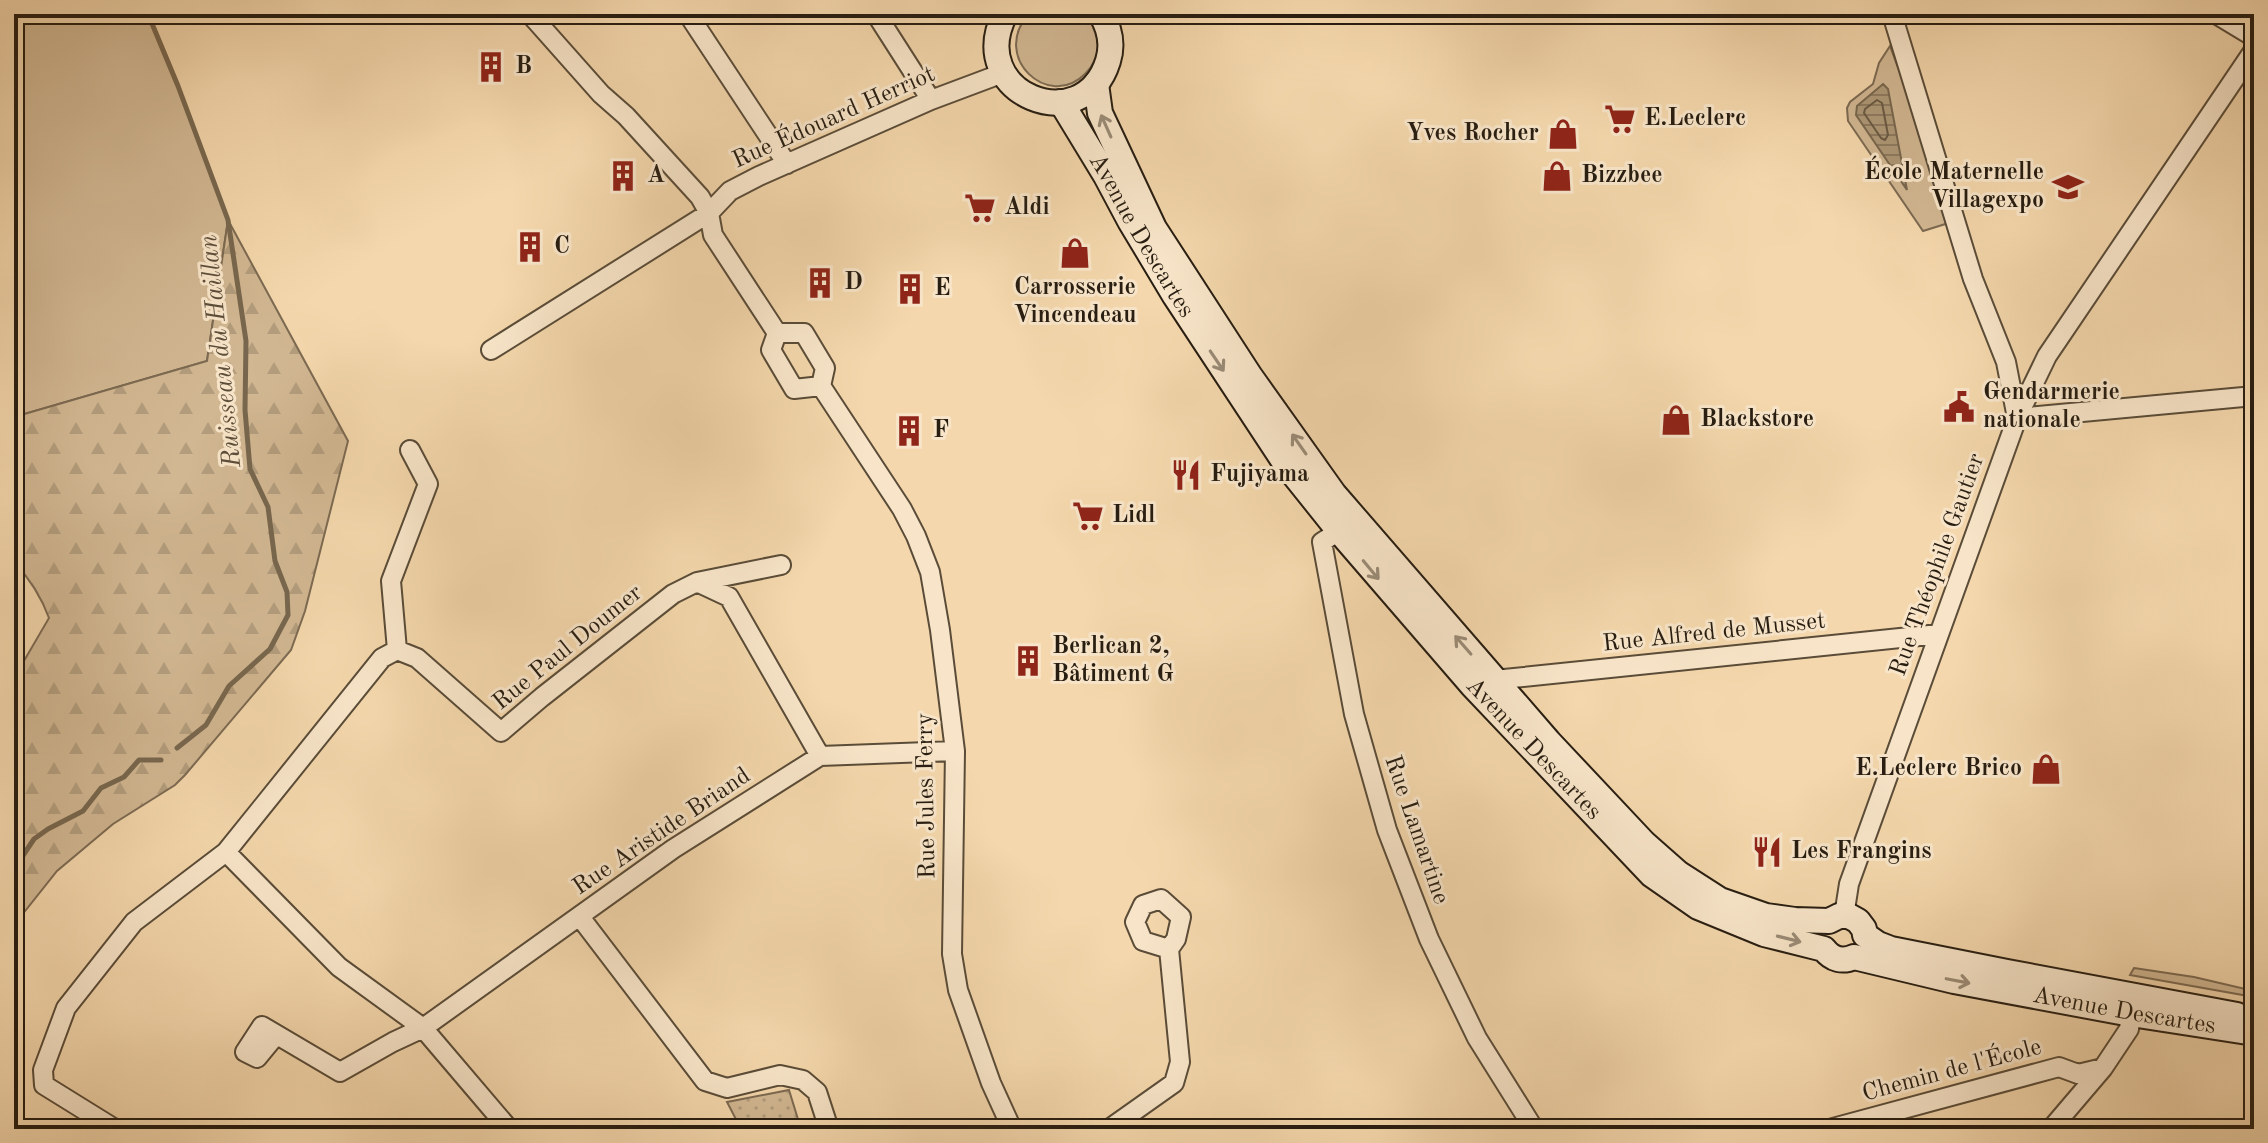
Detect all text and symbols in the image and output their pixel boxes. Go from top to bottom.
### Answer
building icon: B [474,50,508,84]
place label: B [515,55,532,79]
street label: Rue Édouard Herriot [727,59,939,173]
supermarket icon: E.Leclerc [1603,102,1637,136]
place label: E.Leclerc [1644,107,1746,131]
one-way arrow [1098,115,1113,139]
shop icon: Yves Rocher [1546,117,1580,151]
place label: Yves Rocher [1406,122,1539,146]
street label: Avenue Descartes [1084,150,1198,322]
place label: École Maternelle Villagexpo [1864,155,2044,213]
building icon: A [606,159,640,193]
shop icon: Bizzbee [1540,159,1574,193]
place label: A [647,164,665,188]
place label: Bizzbee [1581,164,1663,188]
school or university icon: École Maternelle Villagexpo [2051,170,2085,204]
supermarket icon: Aldi [963,191,997,225]
place label: Aldi [1004,196,1050,220]
building icon: C [513,230,547,264]
water label: Ruisseau du Haillan [196,233,246,470]
place label: C [554,235,570,259]
shop icon: Carrosserie Vincendeau [1058,236,1092,270]
building icon: D [803,266,837,300]
place label: D [844,271,863,295]
building icon: E [893,272,927,306]
place label: Carrosserie Vincendeau [1014,276,1136,328]
place label: E [934,277,951,301]
one-way arrow [1209,349,1225,371]
place label: Gendarmerie nationale [1983,381,2120,433]
public building icon: Gendarmerie nationale [1942,390,1976,424]
shop icon: Blackstore [1659,403,1693,437]
place label: Blackstore [1700,408,1814,432]
building icon: F [892,414,926,448]
place label: F [933,419,949,443]
one-way arrow [1291,433,1307,455]
street label: Rue Théophile Gautier [1887,450,1989,679]
restaurant icon: Fujiyama [1169,458,1203,492]
place label: Fujiyama [1210,463,1309,487]
supermarket icon: Lidl [1071,499,1105,533]
place label: Lidl [1112,504,1156,528]
one-way arrow [1362,559,1380,579]
street label: Rue Paul Doumer [489,581,647,715]
street label: Rue Alfred de Musset [1601,609,1827,657]
place label: Berlican 2, Bâtiment G [1052,635,1174,687]
one-way arrow [1454,635,1472,655]
building icon: Berlican 2, Bâtiment G [1011,644,1045,678]
street label: Avenue Descartes [1461,674,1605,825]
street label: Rue Jules Ferry [914,712,940,879]
shop icon: E.Leclerc Brico [2029,752,2063,786]
street label: Rue Lamartine [1379,753,1453,907]
place label: E.Leclerc Brico [1855,757,2022,781]
street label: Rue Aristide Briand [569,764,755,900]
restaurant icon: Les Frangins [1750,835,1784,869]
place label: Les Frangins [1791,840,1932,864]
one-way arrow [1776,933,1802,948]
one-way arrow [1944,975,1970,990]
street label: Avenue Descartes [2031,984,2217,1039]
street label: Chemin de l'École [1859,1032,2044,1106]

